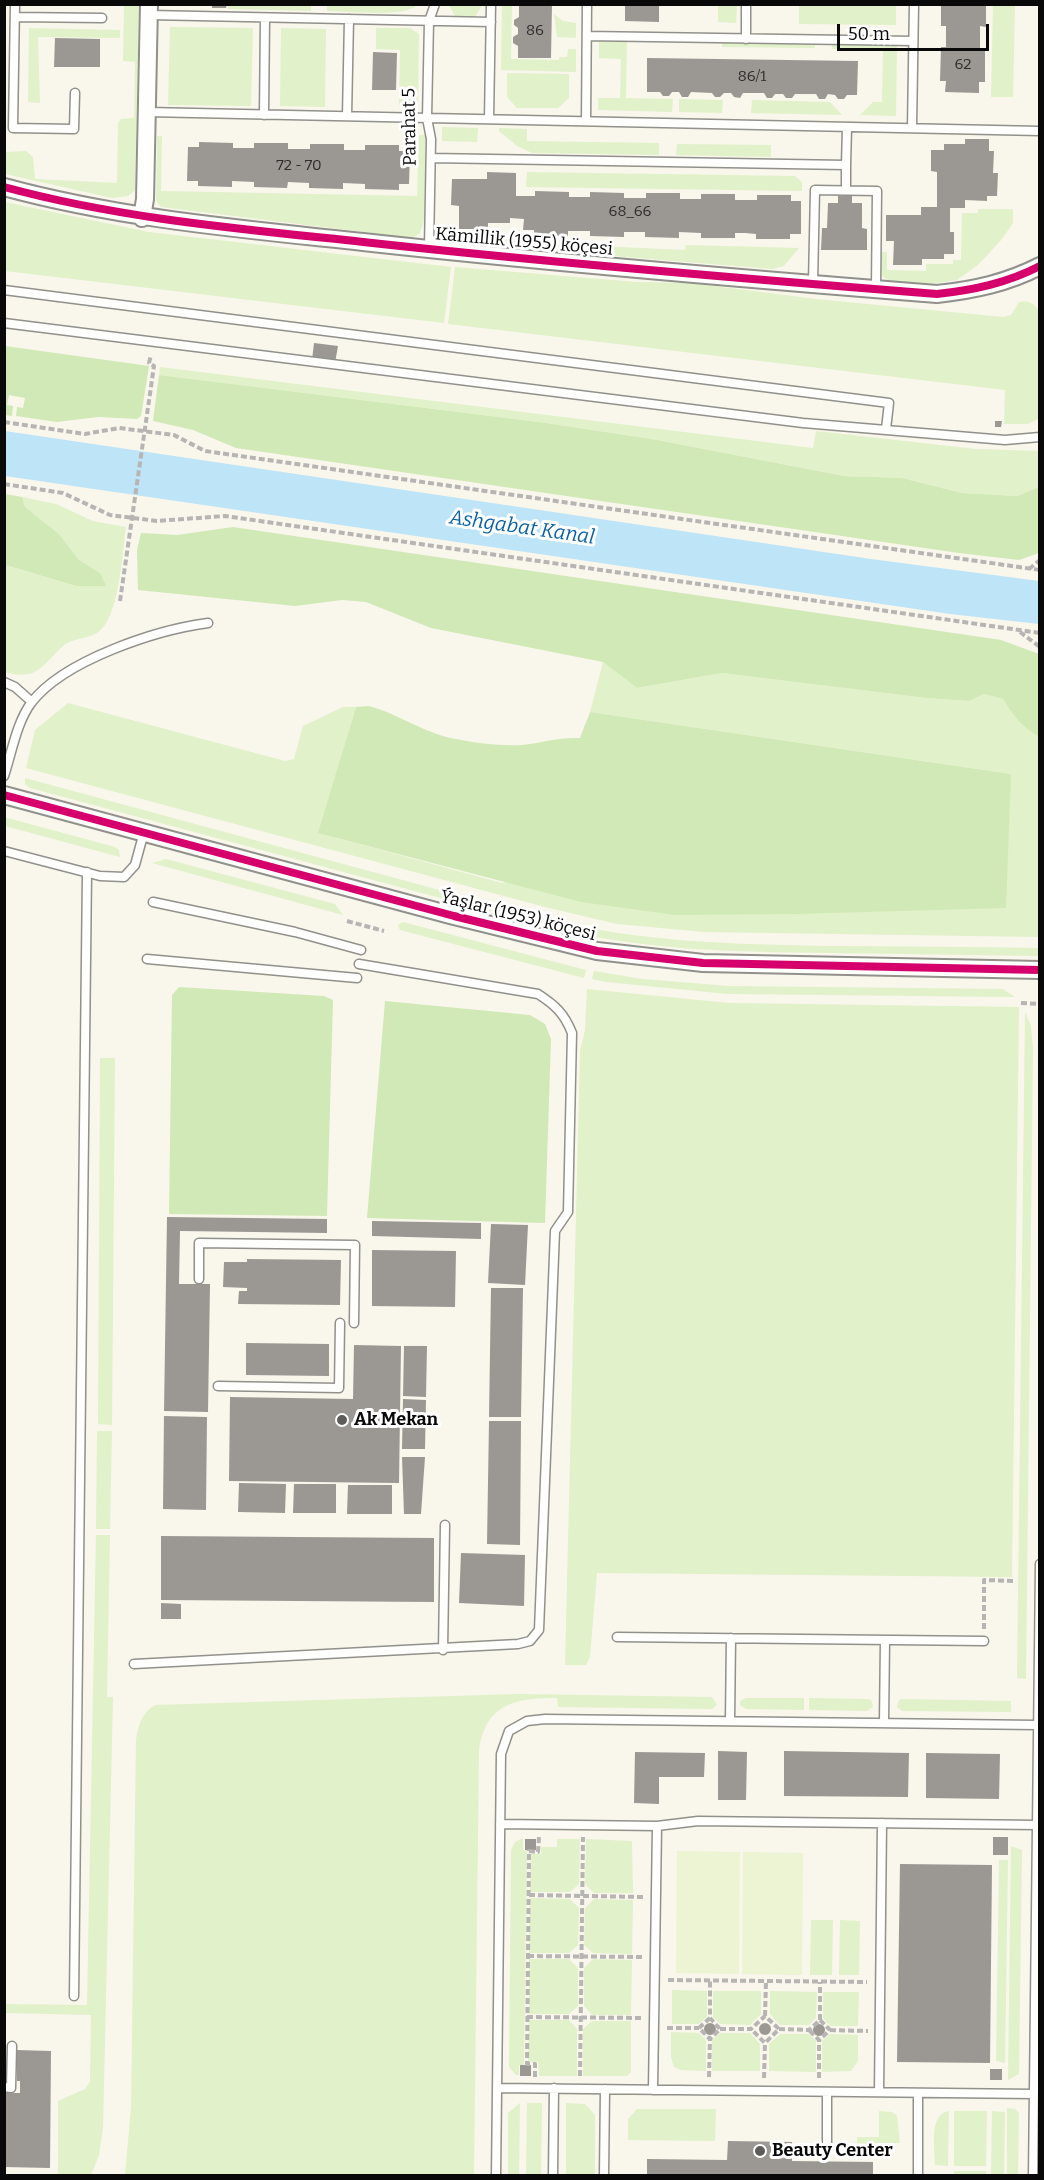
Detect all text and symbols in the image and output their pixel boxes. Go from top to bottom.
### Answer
scale bar [840,12,992,50]
house number: 86 [526,22,544,40]
text: 50 m [848,23,890,45]
house number: 62 [955,56,971,74]
house number: 86/1 [738,68,766,86]
street label: Parahat 5 [399,88,421,166]
house number: 72 - 70 [276,157,322,175]
house number: 68_66 [609,203,651,221]
street label: Kämillik (1955) köçesi [434,223,614,261]
water label: Ashgabat Kanal [448,506,596,550]
street label: Ýaşlar (1953) köçesi [438,886,598,946]
place label: Ak Mekan [354,1409,438,1431]
marker: Ak Mekan [335,1413,349,1427]
place label: Beauty Center [772,2140,893,2162]
marker: Beauty Center [753,2144,767,2158]

